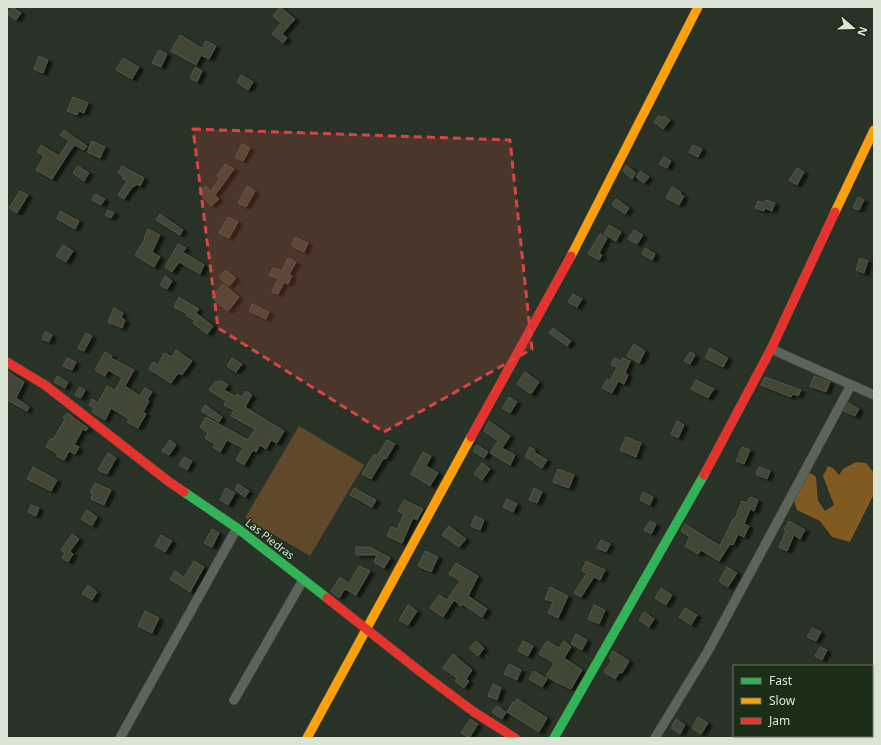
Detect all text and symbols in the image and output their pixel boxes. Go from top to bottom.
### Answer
north arrow [833,8,873,48]
text: N [854,25,871,38]
street label: Las Piedras [243,515,298,562]
legend [733,665,873,737]
text: Fast [769,672,793,689]
text: Slow [769,692,796,709]
text: Jam [768,712,790,729]

